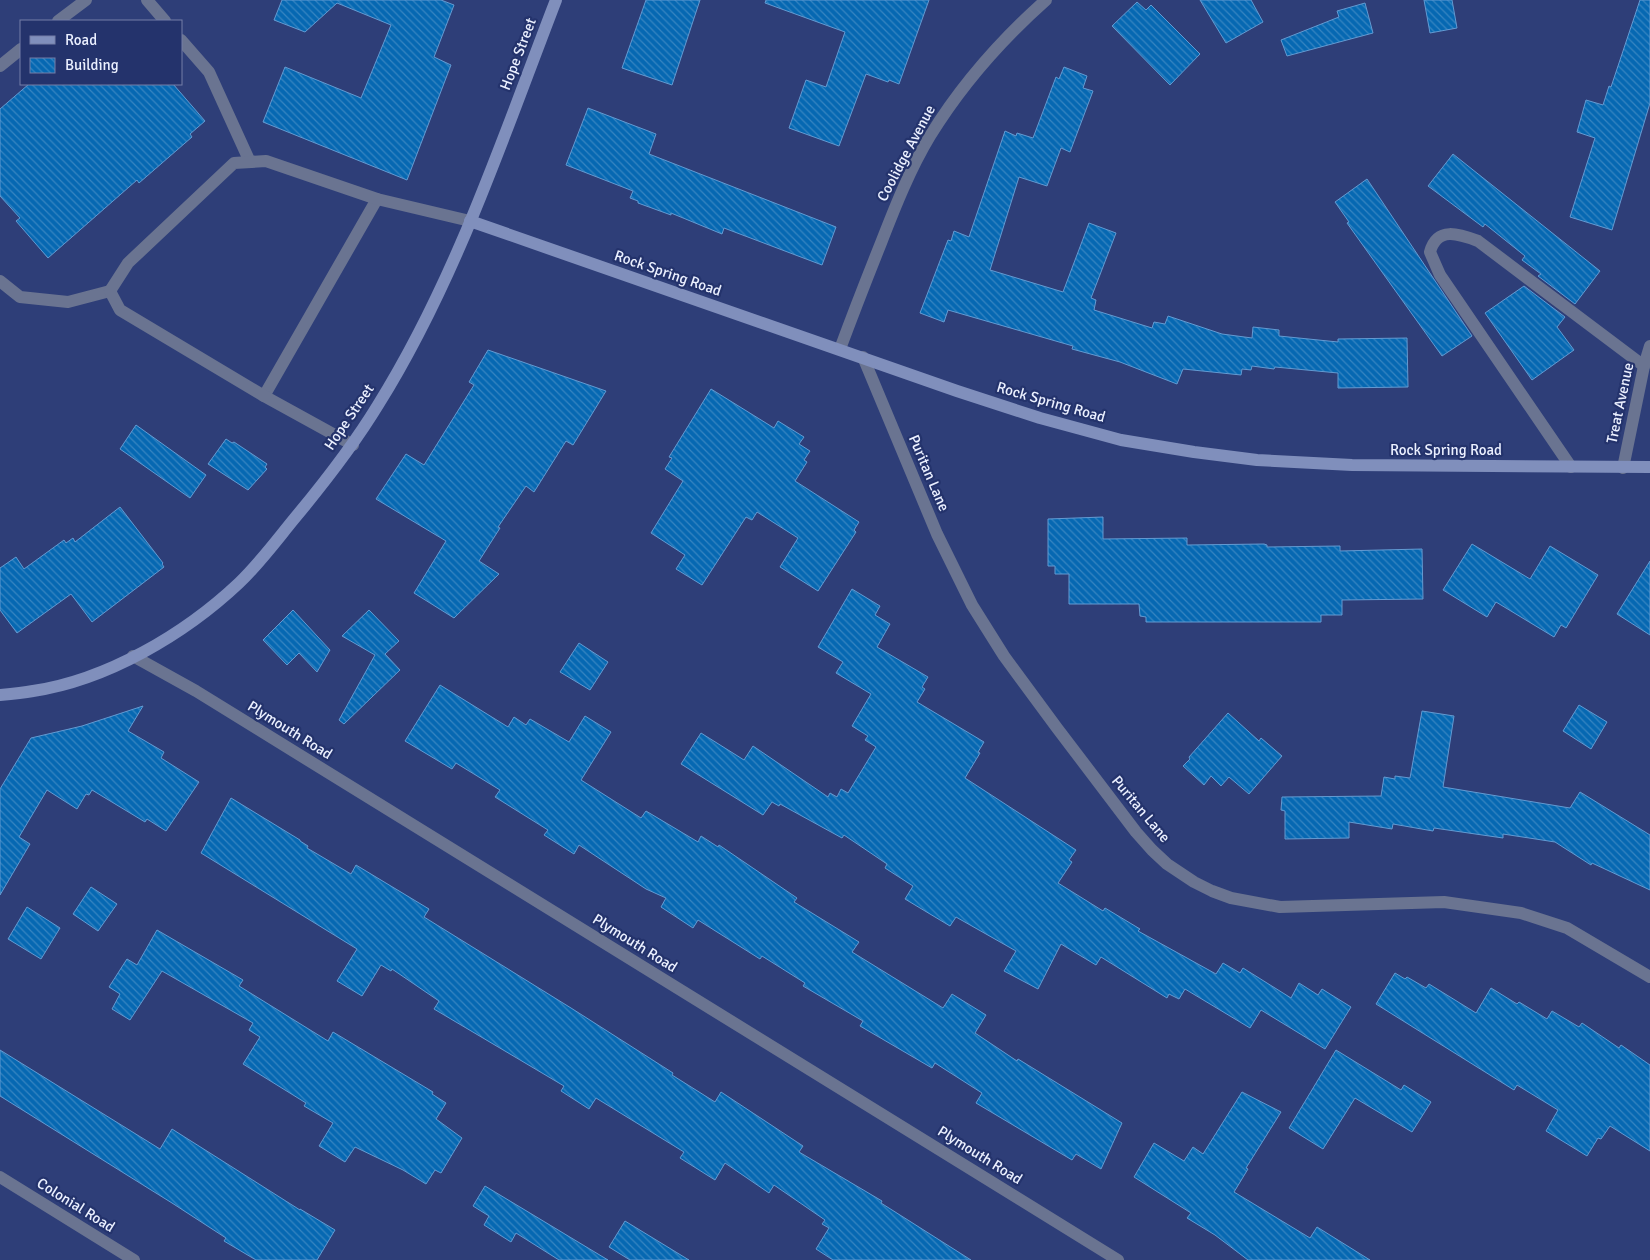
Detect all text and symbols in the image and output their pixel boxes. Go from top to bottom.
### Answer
street label: Hope Street [496,15,540,93]
legend [20,20,182,85]
text: Road [65,31,97,49]
text: Building [65,56,119,74]
street label: Coolidge Avenue [873,102,939,204]
street label: Rock Spring Road [612,246,724,300]
street label: Treat Avenue [1603,361,1637,445]
street label: Rock Spring Road [995,378,1107,426]
street label: Hope Street [320,381,378,453]
street label: Puritan Lane [905,432,953,514]
street label: Rock Spring Road [1390,441,1502,459]
street label: Plymouth Road [244,697,336,763]
street label: Puritan Lane [1108,772,1174,846]
street label: Plymouth Road [589,910,681,976]
street label: Plymouth Road [934,1122,1026,1188]
street label: Colonial Road [34,1174,118,1236]

